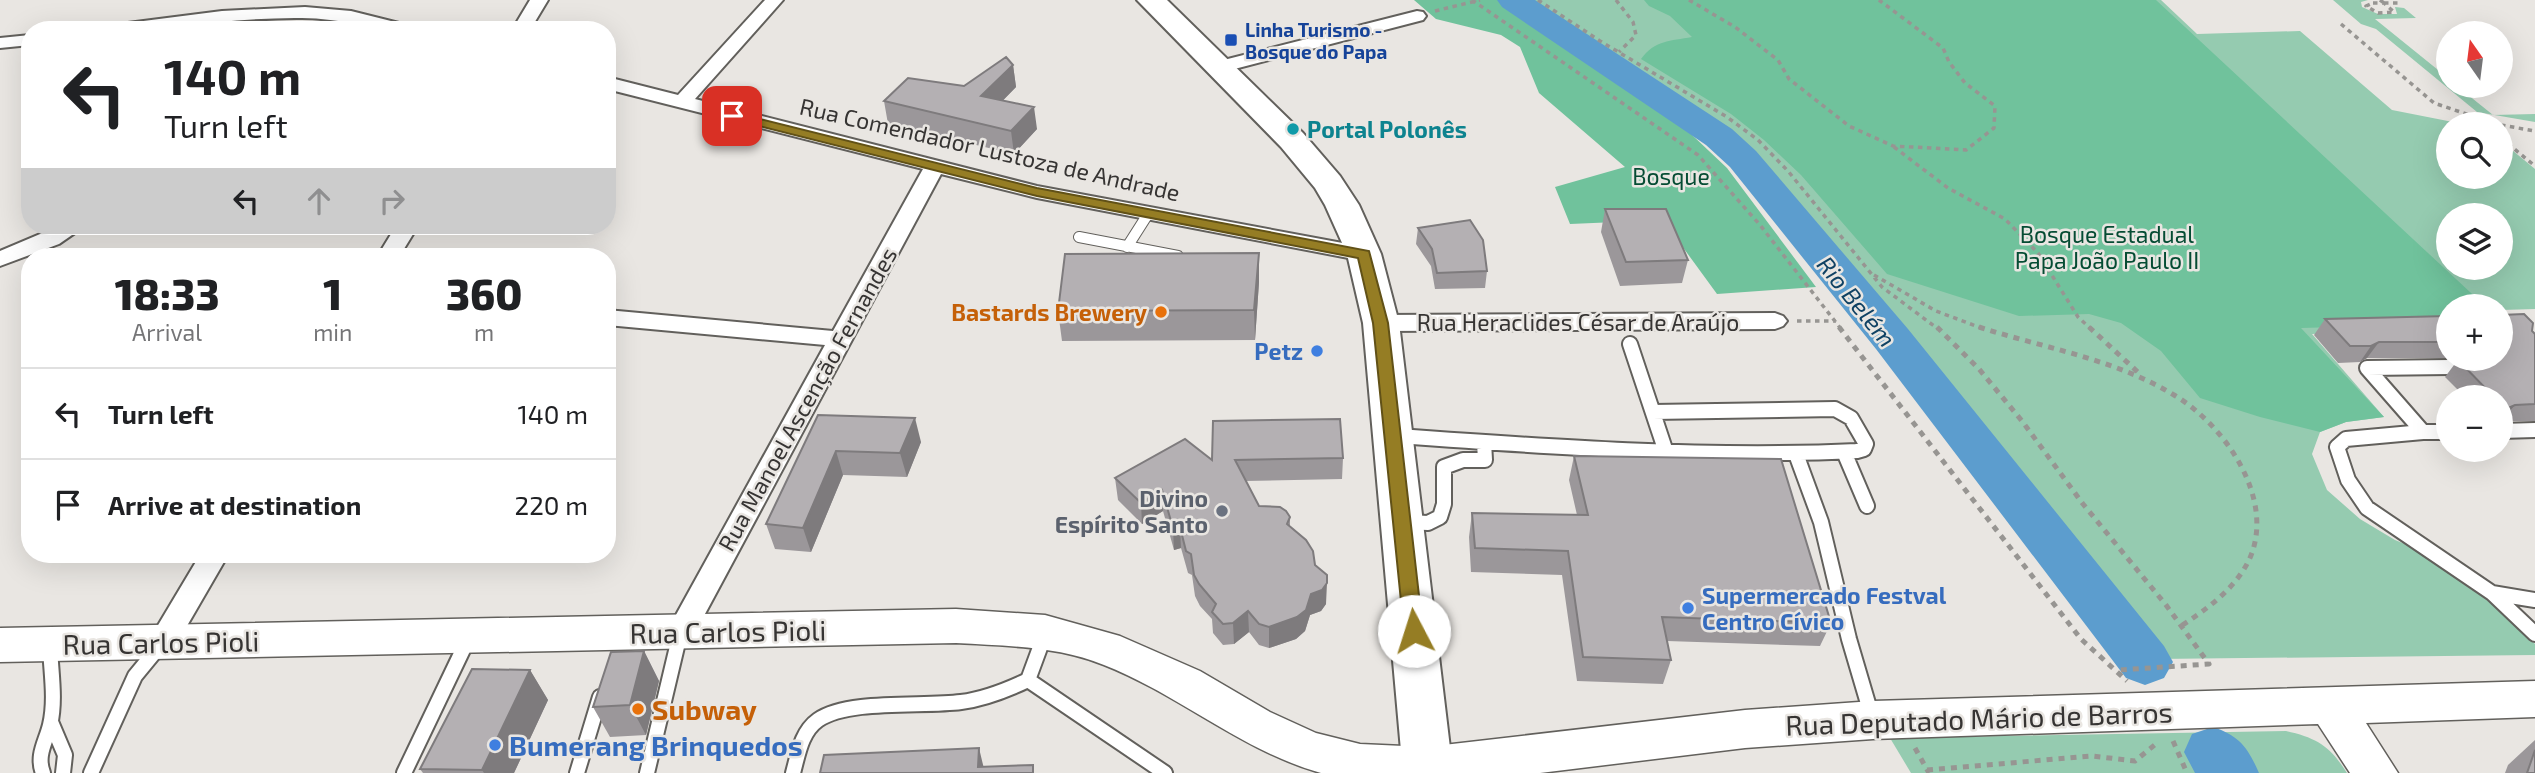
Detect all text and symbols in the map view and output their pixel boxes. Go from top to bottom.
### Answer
place label: Linha Turismo - Bosque do Papa [1245,18,1387,63]
north arrow [2436,21,2513,98]
map controls [2436,21,2513,462]
marker: Linha Turismo - Bosque do Papa [1223,32,1239,48]
text: 140 m [164,46,301,105]
icon: left [49,49,140,140]
pin [702,86,762,146]
street label: Rua Comendador Lustoza de Andrade [797,92,1183,206]
icon: arrive [713,97,751,135]
text: Turn left [164,106,288,144]
button: search [2436,112,2513,189]
place label: Portal Polonês [1307,115,1467,143]
marker: Portal Polonês [1285,121,1301,137]
park label: Bosque [1632,162,1710,190]
icon: left [227,182,265,220]
icon: ahead [300,182,338,220]
icon: right [373,182,411,220]
button: layers [2436,203,2513,280]
park label: Bosque Estadual Papa João Paulo II [2015,220,2199,274]
street label: Rua Manoel Ascenção Fernandes [712,242,903,556]
water label: Rio Belém [1812,250,1902,352]
text: 18:33 [115,268,220,318]
text: 1 [323,268,342,318]
text: 360 [446,268,522,318]
button: + [2436,294,2513,371]
place label: Bastards Brewery [951,298,1147,326]
marker: Bastards Brewery [1153,304,1169,320]
street label: Rua Heraclides César de Araújo [1417,308,1739,336]
text: Arrival [132,318,202,346]
text: min [313,318,352,346]
text: m [474,318,494,346]
place label: Petz [1254,337,1303,365]
marker: Petz [1309,343,1325,359]
button: − [2436,385,2513,462]
icon: left [49,395,87,433]
text: Turn left [108,398,214,429]
text: 140 m [517,398,588,429]
place label: Divino Espírito Santo [1055,484,1208,538]
icon: arrive [49,486,87,524]
text: Arrive at destination [108,489,361,520]
text: 220 m [515,489,588,520]
marker: Divino Espírito Santo [1214,503,1230,519]
place label: Supermercado Festval Centro Cívico [1702,581,1947,635]
position arrow [1377,594,1451,668]
marker: Supermercado Festval Centro Cívico [1680,600,1696,616]
street label: Rua Carlos Pioli [629,612,827,650]
street label: Rua Carlos Pioli [62,623,260,661]
place label: Subway [652,692,757,726]
street label: Rua Deputado Mário de Barros [1785,694,2173,742]
marker: Subway [630,701,646,717]
place label: Bumerang Brinquedos [509,728,803,762]
marker: Bumerang Brinquedos [487,737,503,753]

